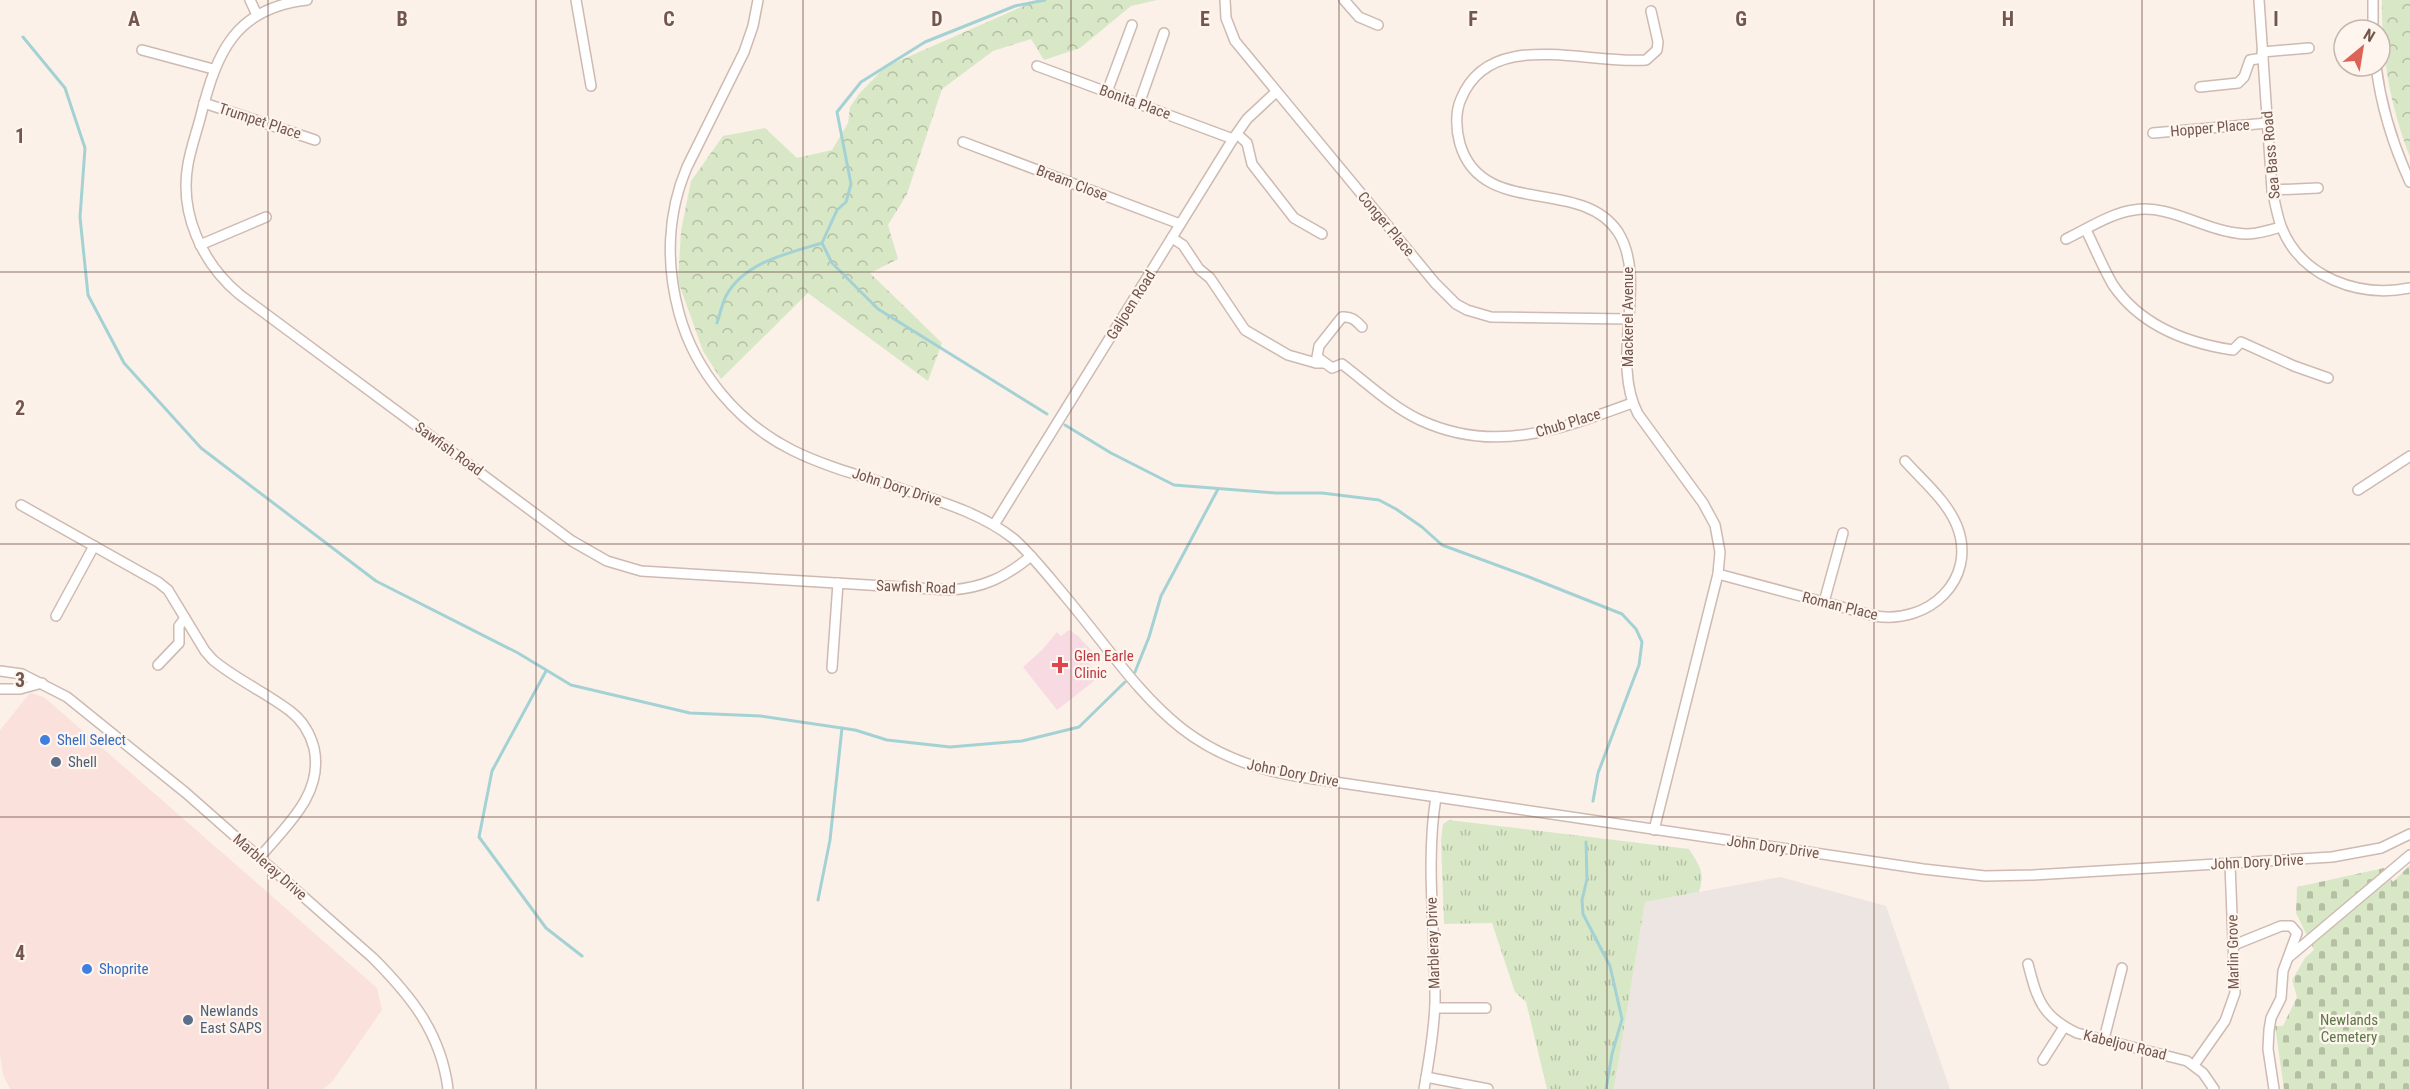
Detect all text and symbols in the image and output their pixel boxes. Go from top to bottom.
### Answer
text: A [128,7,140,31]
text: B [396,7,408,31]
text: C [663,7,675,31]
text: D [931,7,943,31]
text: E [1200,7,1210,31]
text: F [1468,7,1478,31]
text: G [1735,7,1747,31]
text: H [2002,7,2014,31]
text: I [2273,7,2279,31]
north arrow [2332,18,2392,78]
text: N [2360,25,2378,46]
street label: Bonita Place [1097,81,1173,123]
street label: Trumpet Place [217,99,303,143]
street label: Sea Bass Road [2258,110,2284,200]
street label: Hopper Place [2170,116,2250,140]
text: 1 [15,124,25,148]
street label: Bream Close [1034,161,1110,205]
street label: Conger Place [1354,188,1418,260]
street label: Galjoen Road [1103,267,1159,343]
street label: Mackerel Avenue [1619,267,1637,367]
text: 2 [15,396,25,420]
street label: Chub Place [1533,405,1603,441]
street label: Sawfish Road [411,418,487,480]
street label: John Dory Drive [850,464,944,510]
street label: Sawfish Road [876,577,956,597]
street label: Roman Place [1800,588,1880,624]
place label: Glen Earle Clinic [1074,647,1134,682]
marker: Glen Earle Clinic [1051,656,1069,674]
text: 3 [15,668,25,692]
place label: Shell Select [57,731,126,749]
marker: Shell Select [38,733,52,747]
place label: Shell [68,753,97,771]
marker: Shell [49,755,63,769]
street label: John Dory Drive [1246,755,1340,791]
street label: Marbleray Drive [229,830,311,904]
street label: John Dory Drive [1726,832,1820,862]
street label: John Dory Drive [2210,851,2304,873]
street label: Marbleray Drive [1422,897,1444,989]
street label: Marlin Grove [2223,914,2243,990]
text: 4 [15,941,25,965]
place label: Shoprite [99,960,148,978]
marker: Shoprite [80,962,94,976]
place label: Newlands East SAPS [200,1002,262,1037]
park label: Newlands Cemetery [2320,1011,2378,1046]
marker: Newlands East SAPS [181,1013,195,1027]
street label: Kabeljou Road [2082,1026,2168,1064]

